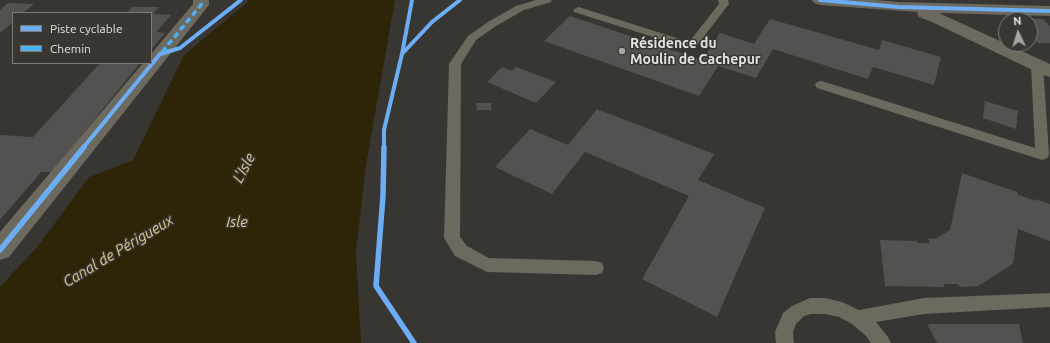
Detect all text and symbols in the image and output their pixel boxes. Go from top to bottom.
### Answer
legend [12,12,152,64]
north arrow [998,12,1038,52]
text: N [1013,15,1022,27]
text: Piste cyclable [50,22,123,35]
place label: Résidence du Moulin de Cachepur [630,35,761,68]
text: Chemin [50,42,91,55]
marker: Résidence du Moulin de Cachepur [617,46,627,56]
water label: L'Isle [229,150,259,186]
water label: Canal de Périgueux [60,211,176,291]
water label: Isle [226,213,248,231]

